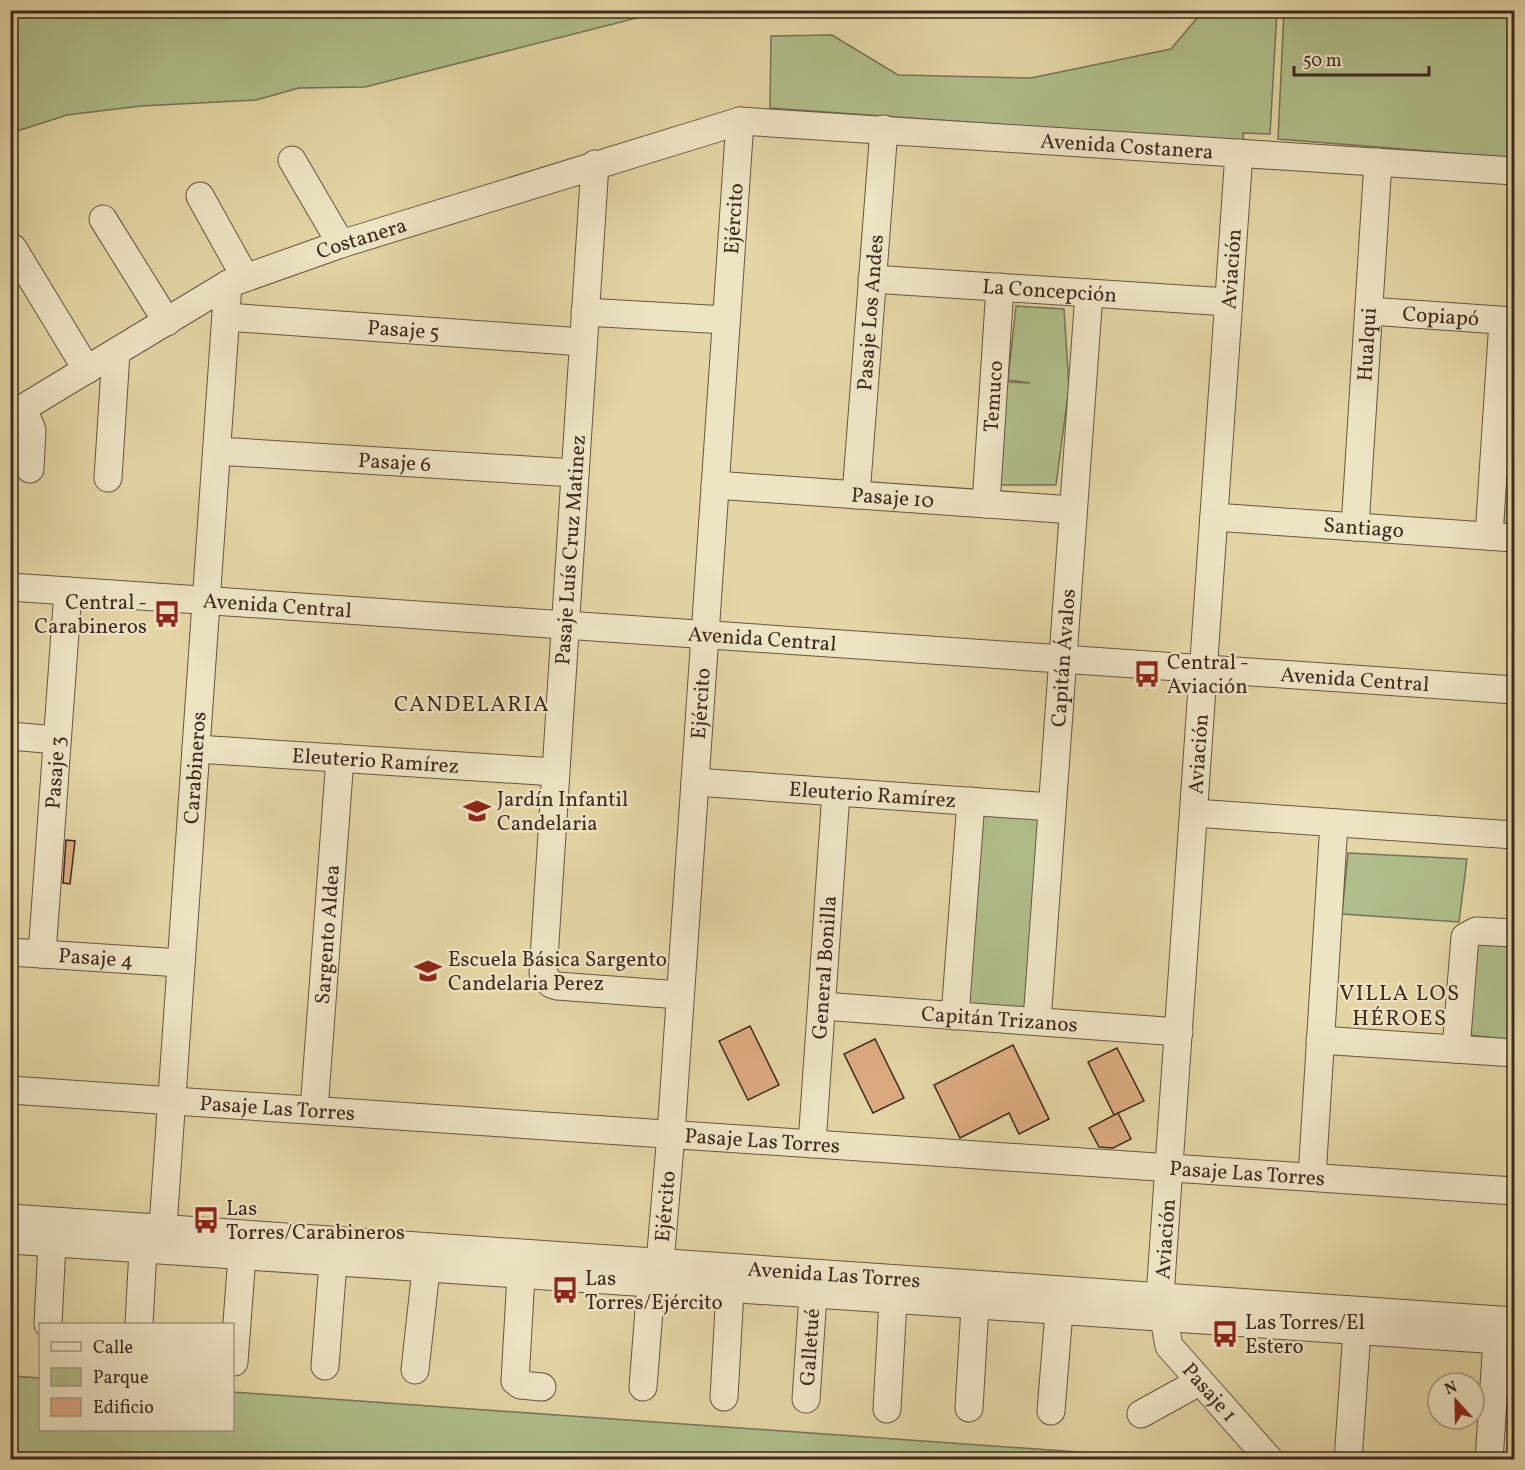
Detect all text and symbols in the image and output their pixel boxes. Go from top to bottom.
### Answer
scale bar [1294,39,1429,77]
text: 50 m [1303,49,1342,74]
street label: Avenida Costanera [1039,127,1214,168]
street label: Ejército [718,182,752,255]
street label: Costanera [313,212,411,268]
street label: Aviación [1215,228,1250,310]
street label: Pasaje Los Andes [851,233,892,392]
street label: La Concepción [981,273,1118,311]
street label: Copiapó [1401,300,1480,335]
street label: Hualqui [1351,307,1385,382]
street label: Pasaje 5 [366,314,441,348]
street label: Temuco [978,360,1011,433]
street label: Pasaje Luís Cruz Matinez [549,434,594,666]
street label: Pasaje 6 [357,447,432,480]
street label: Pasaje 10 [850,482,935,516]
street label: Santiago [1322,512,1405,546]
street label: Avenida Central [202,587,353,626]
street label: Capitán Ávalos [1045,588,1084,728]
place label: Central - Carabineros [34,589,147,642]
bus stop icon: Central - Carabineros [152,599,182,629]
street label: Avenida Central [687,620,837,660]
place label: Central - Aviación [1167,649,1249,702]
bus stop icon: Central - Aviación [1132,659,1162,689]
street label: Avenida Central [1279,661,1430,700]
street label: Ejército [685,667,719,740]
district label: CANDELARIA [394,690,550,721]
street label: Carabineros [178,711,214,825]
street label: Aviación [1182,713,1217,795]
street label: Pasaje 3 [39,735,74,810]
street label: Eleuterio Ramírez [291,742,460,782]
street label: Eleuterio Ramírez [788,776,957,816]
place label: Jardín Infantil Candelaria [497,786,628,839]
school or university icon: Jardín Infantil Candelaria [462,796,492,826]
street label: Sargento Aldea [309,864,348,1005]
street label: General Bonilla [806,895,845,1040]
street label: Pasaje 4 [57,942,134,976]
place label: Escuela Básica Sargento Candelaria Perez [448,946,667,999]
school or university icon: Escuela Básica Sargento Candelaria Perez [413,956,443,986]
district label: VILLA LOS HÉROES [1339,979,1461,1035]
street label: Capitán Trizanos [920,1000,1079,1041]
street label: Pasaje Las Torres [199,1090,356,1129]
street label: Pasaje Las Torres [684,1122,841,1162]
street label: Pasaje Las Torres [1168,1155,1326,1194]
street label: Ejército [649,1170,684,1243]
place label: Las Torres/Carabineros [226,1195,405,1248]
street label: Aviación [1149,1198,1184,1280]
bus stop icon: Las Torres/Carabineros [191,1205,221,1235]
street label: Avenida Las Torres [747,1256,921,1296]
place label: Las Torres/Ejército [585,1265,723,1318]
bus stop icon: Las Torres/Ejército [550,1275,580,1305]
street label: Galletué [794,1308,828,1387]
place label: Las Torres/El Estero [1245,1309,1365,1362]
bus stop icon: Las Torres/El Estero [1210,1319,1240,1349]
legend [39,1323,234,1431]
text: Calle [93,1336,133,1361]
street label: Pasaje 1 [1174,1357,1243,1429]
text: Parque [93,1366,148,1391]
north arrow [1426,1371,1486,1431]
text: N [1442,1376,1461,1401]
text: Edificio [93,1396,154,1421]

